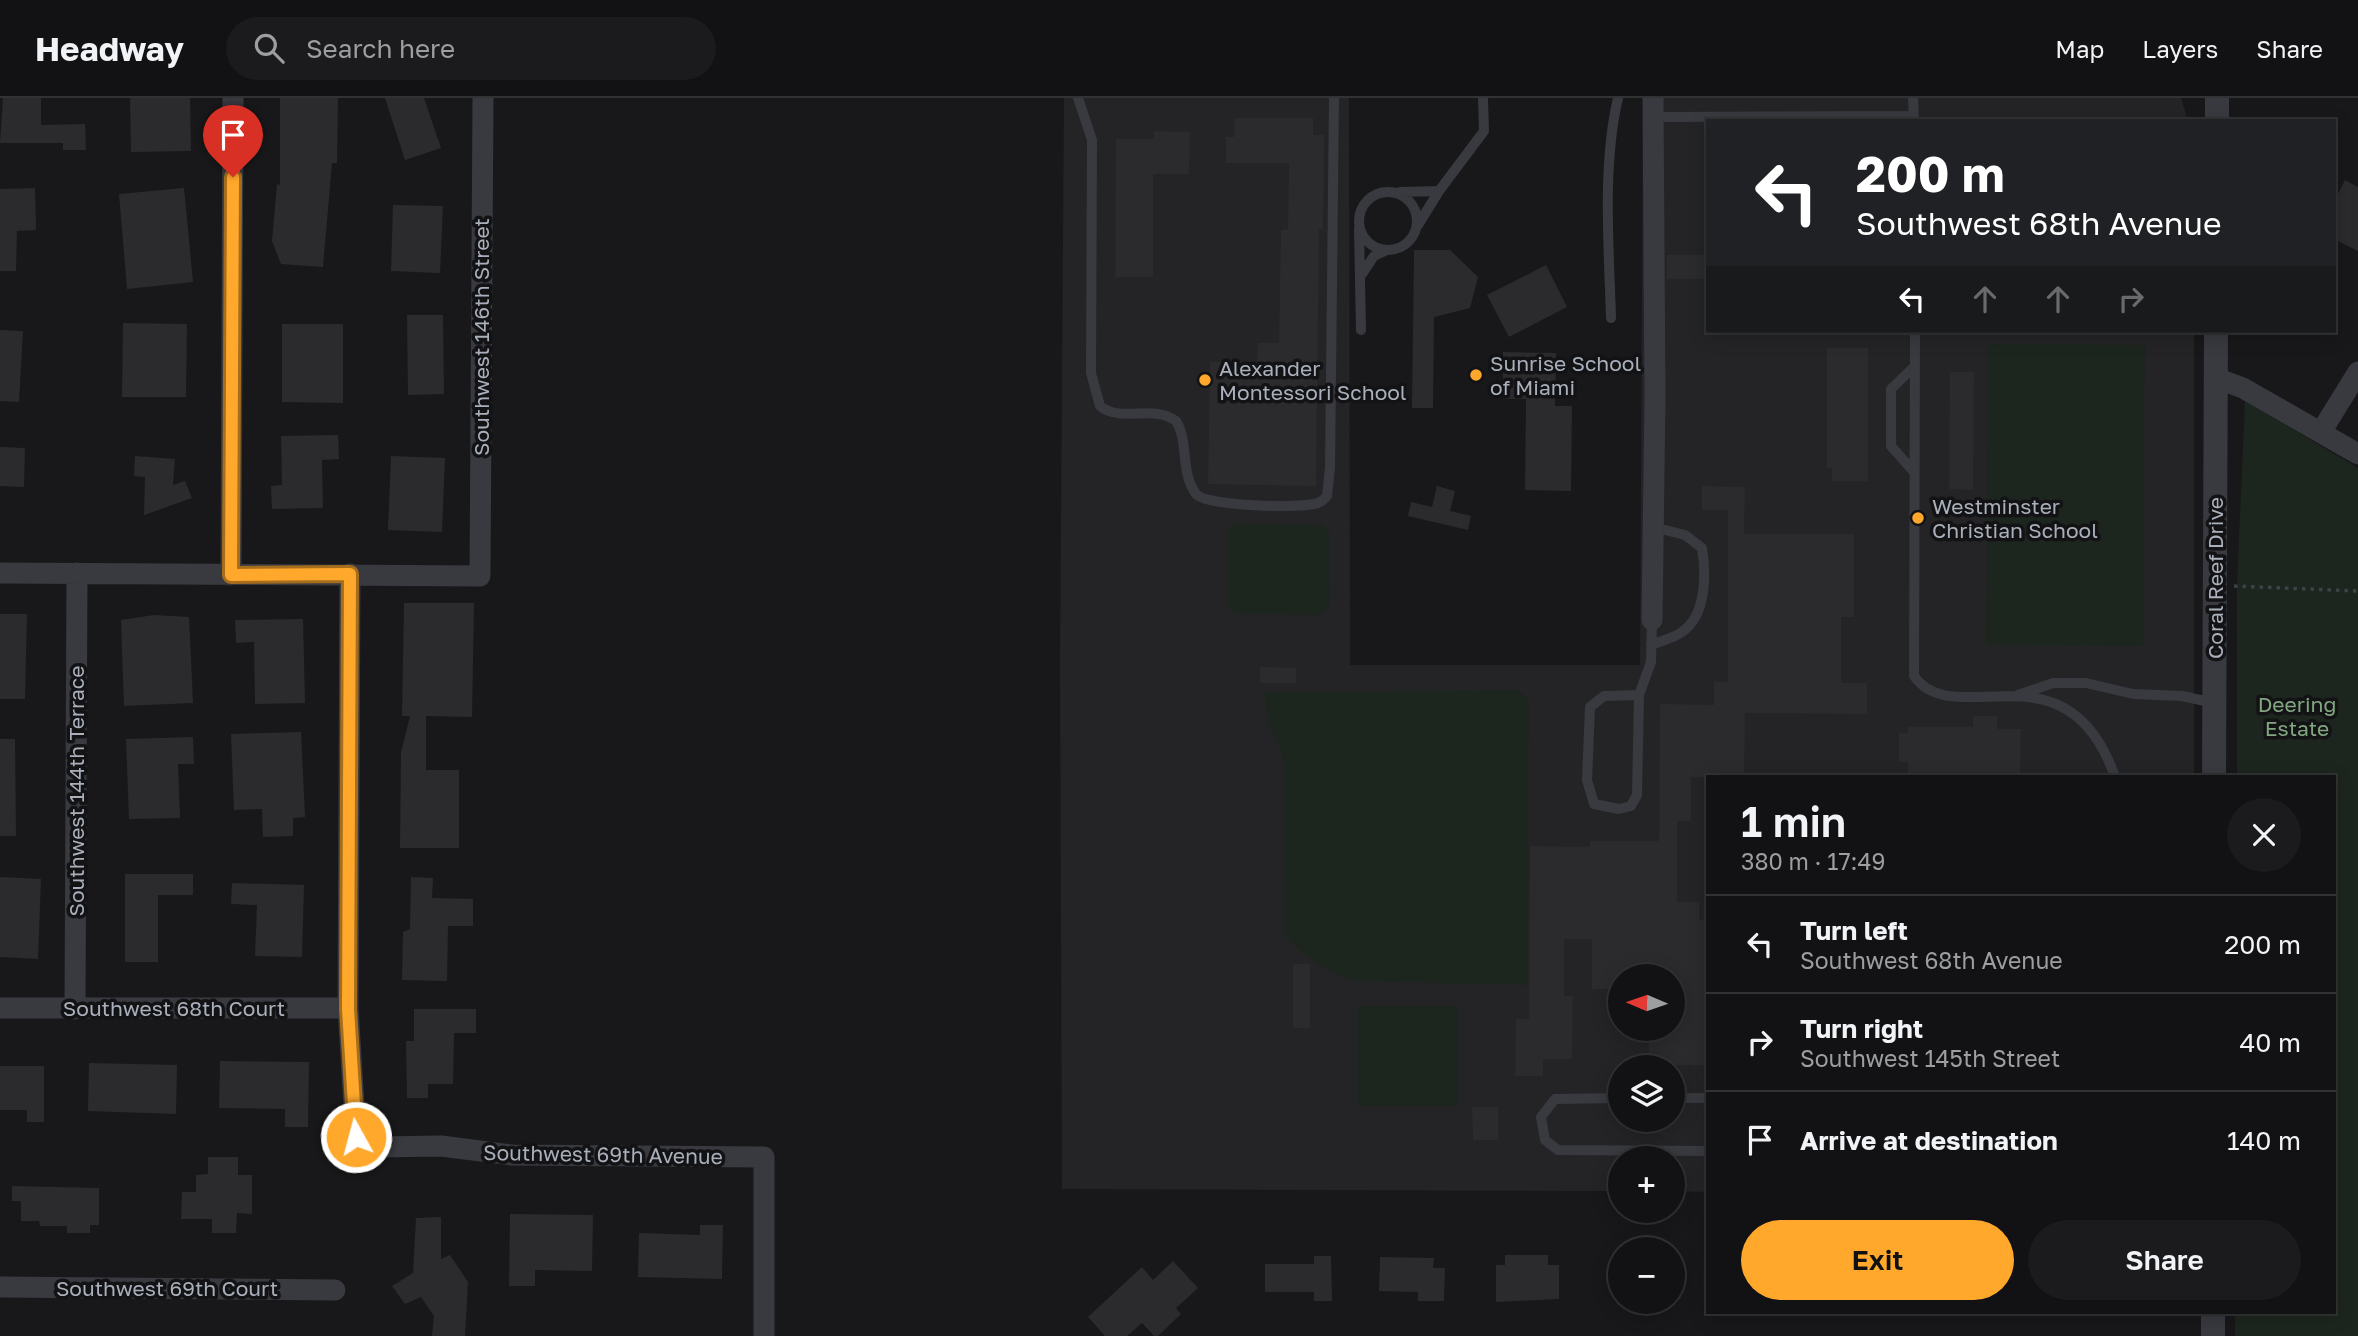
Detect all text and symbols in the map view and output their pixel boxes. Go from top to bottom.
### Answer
search box [226,17,716,80]
text: Headway [35,29,184,68]
icon: search [250,29,288,67]
text: Search here [306,33,455,64]
text: Map [2055,34,2104,63]
text: Layers [2142,34,2218,63]
text: Share [2256,34,2323,63]
pin [203,105,263,177]
icon: arrive [214,116,252,154]
text: 200 m [1856,144,2005,203]
icon: left [1741,147,1832,238]
text: Southwest 68th Avenue [1856,204,2221,242]
street label: Southwest 146th Street [468,218,494,456]
icon: left [1893,280,1931,318]
icon: ahead [1966,280,2004,318]
icon: ahead [2039,280,2077,318]
icon: right [2112,280,2150,318]
place label: Sunrise School of Miami [1490,350,1641,400]
place label: Alexander Montessori School [1219,355,1407,405]
marker: Sunrise School of Miami [1468,367,1484,383]
marker: Alexander Montessori School [1197,372,1213,388]
place label: Westminster Christian School [1932,493,2098,543]
street label: Coral Reef Drive [2202,497,2228,659]
marker: Westminster Christian School [1910,510,1926,526]
street label: Southwest 144th Terrace [63,666,89,916]
park label: Deering Estate [2258,691,2336,741]
text: 1 min [1741,796,1846,846]
button: close [2227,798,2301,872]
text: 380 m · 17:49 [1741,847,1885,875]
text: Turn left [1800,915,1908,946]
icon: left [1741,925,1779,963]
text: 200 m [2224,929,2301,960]
text: Southwest 68th Avenue [1800,946,2063,974]
north arrow [1608,964,1685,1041]
map controls [1608,964,1685,1314]
street label: Southwest 68th Court [63,995,285,1021]
text: Turn right [1800,1013,1923,1044]
icon: right [1741,1023,1779,1061]
text: 40 m [2240,1027,2301,1058]
text: Southwest 145th Street [1800,1044,2060,1072]
button: layers [1608,1055,1685,1132]
position arrow [319,1100,393,1174]
icon: arrive [1741,1121,1779,1159]
text: Arrive at destination [1800,1125,2058,1156]
text: 140 m [2227,1125,2301,1156]
street label: Southwest 69th Avenue [483,1139,723,1169]
button: + [1608,1146,1685,1223]
button: Exit [1741,1220,2014,1300]
button: Share [2028,1220,2301,1300]
button: − [1608,1237,1685,1314]
street label: Southwest 69th Court [56,1275,278,1301]

